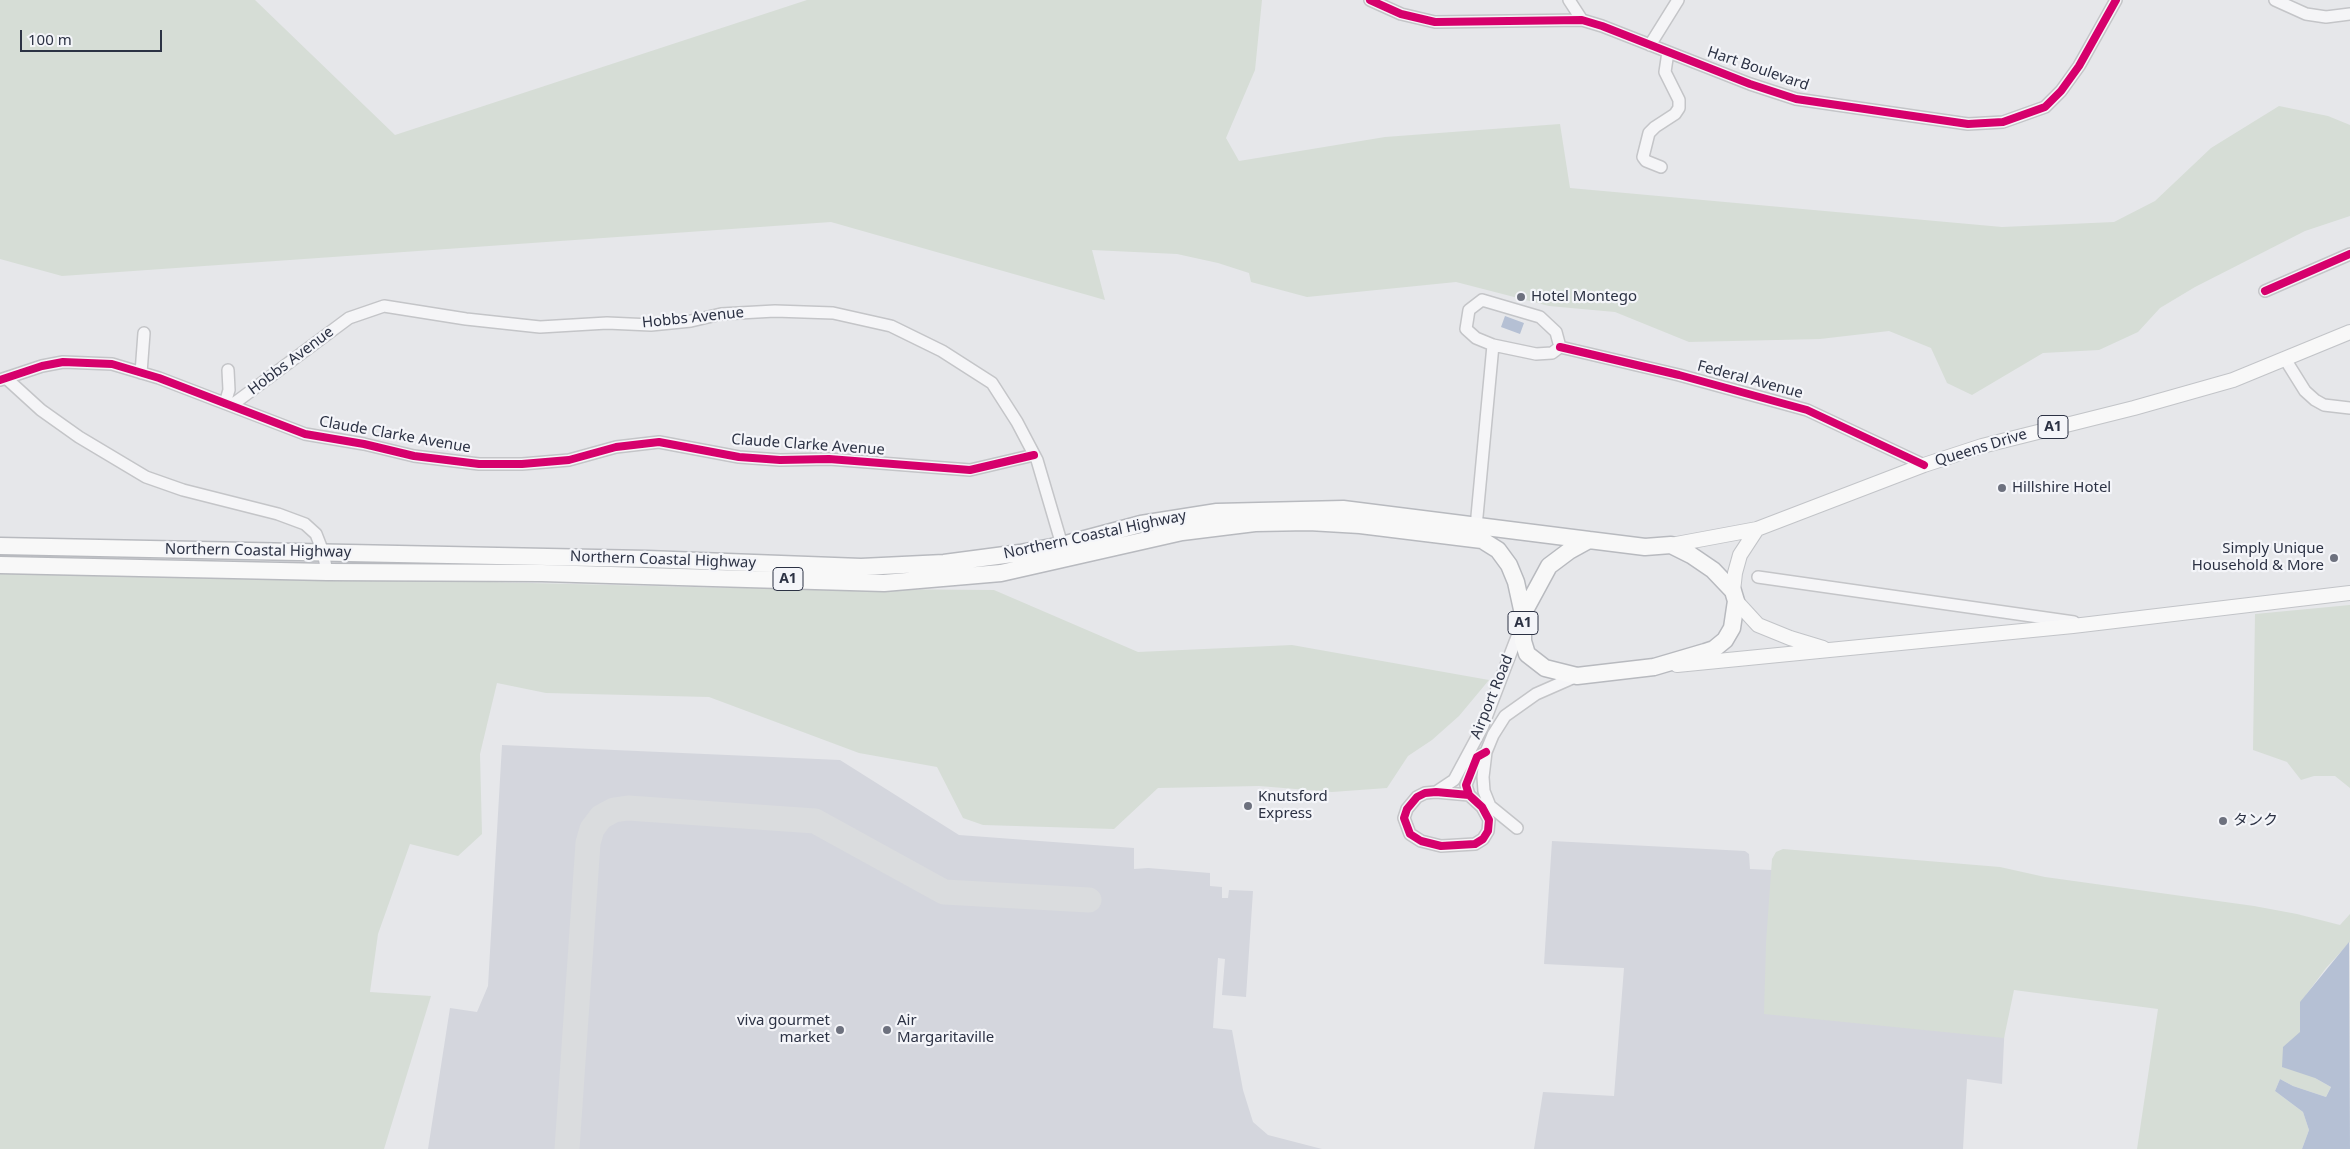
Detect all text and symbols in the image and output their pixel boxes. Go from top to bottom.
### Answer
scale bar [22,20,165,52]
text: 100 m [28,29,72,49]
street label: Hart Boulevard [1705,43,1811,95]
place label: Hotel Montego [1531,288,1637,306]
marker: Hotel Montego [1515,291,1527,303]
street label: Hobbs Avenue [641,304,745,332]
street label: Hobbs Avenue [245,323,337,399]
street label: Federal Avenue [1695,357,1805,403]
street label: Claude Clarke Avenue [318,413,472,457]
road number: A1 [2038,416,2068,438]
street label: Queens Drive [1933,425,2029,471]
street label: Claude Clarke Avenue [731,431,885,459]
place label: Hillshire Hotel [2012,479,2111,497]
marker: Hillshire Hotel [1996,482,2008,494]
street label: Northern Coastal Highway [1002,507,1188,563]
street label: Northern Coastal Highway [165,540,351,562]
place label: Simply Unique Household & More [2192,540,2324,575]
street label: Northern Coastal Highway [570,548,756,572]
marker: Simply Unique Household & More [2328,552,2340,564]
road number: A1 [773,568,803,590]
road number: A1 [1508,612,1538,634]
street label: Airport Road [1467,652,1517,742]
place label: Knutsford Express [1258,788,1328,823]
marker: Knutsford Express [1242,800,1254,812]
place label: タンク [2233,812,2278,830]
marker: タンク [2217,815,2229,827]
place label: viva gourmet market [737,1012,830,1047]
place label: Air Margaritaville [897,1012,994,1047]
marker: viva gourmet market [834,1024,846,1036]
marker: Air Margaritaville [881,1024,893,1036]

